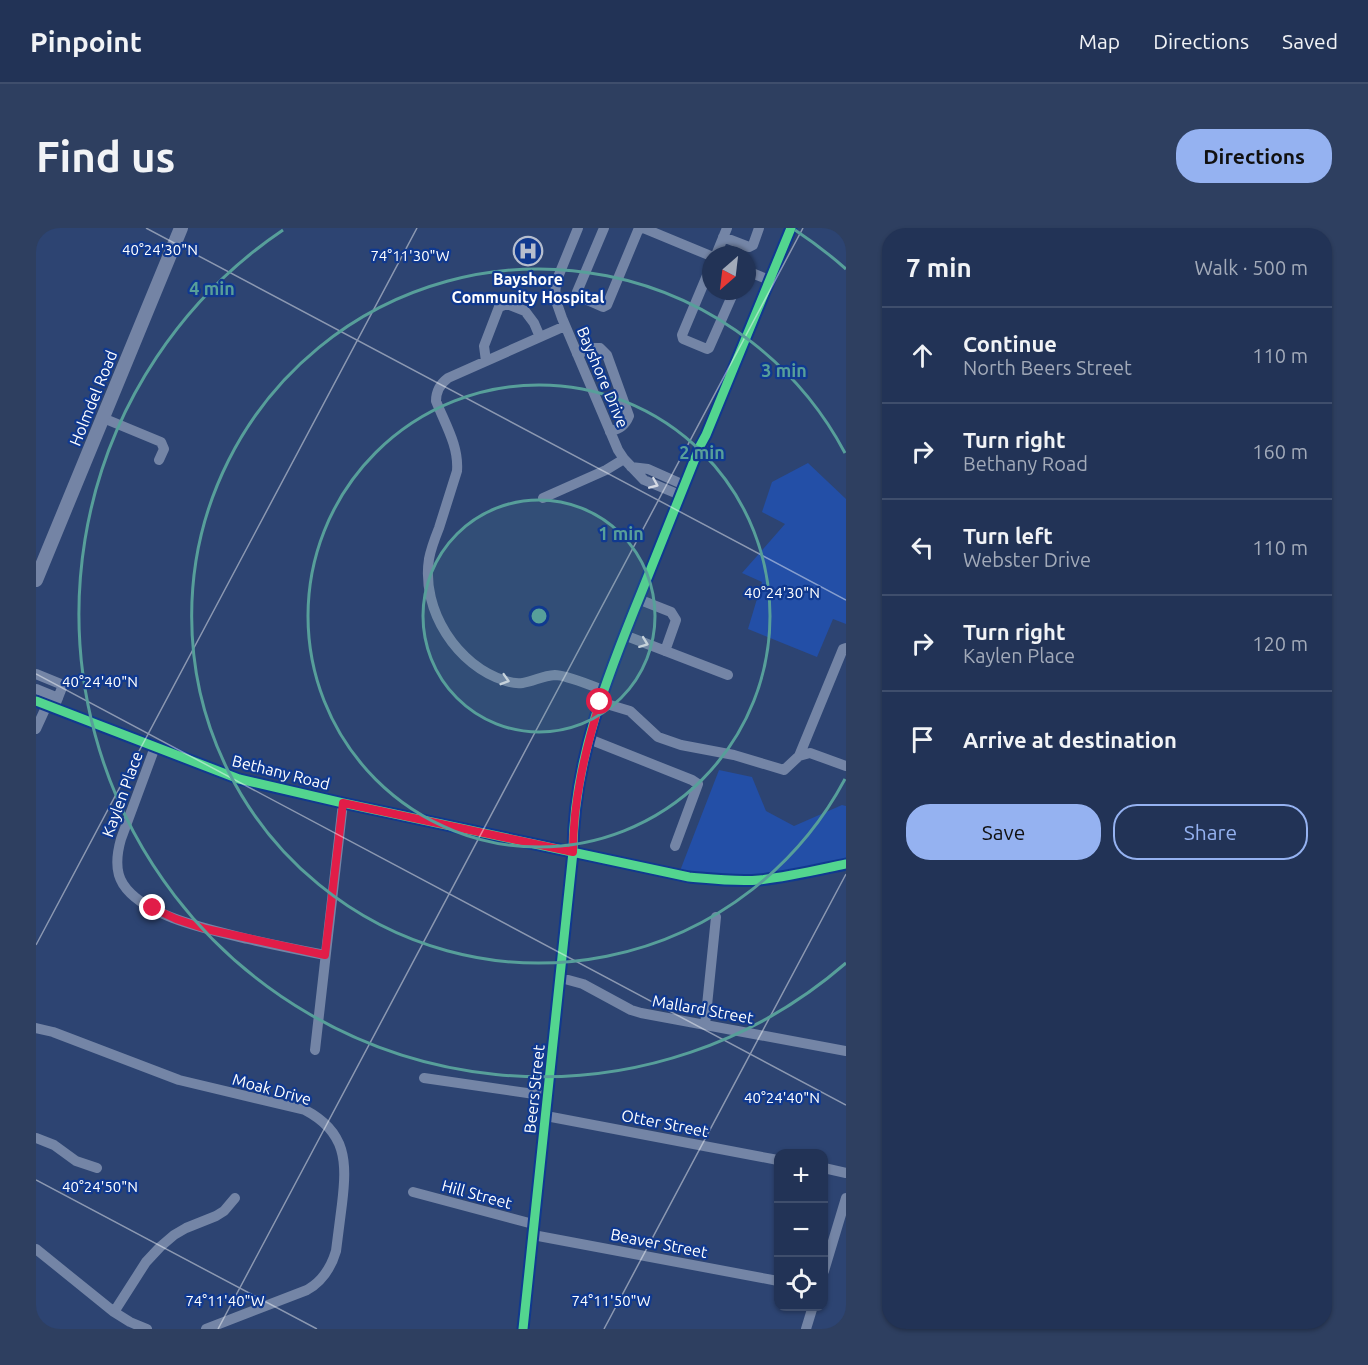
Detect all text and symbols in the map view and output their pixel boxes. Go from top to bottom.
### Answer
text: Pinpoint [30,26,142,57]
text: Map [1079,29,1120,53]
text: Directions [1153,29,1249,53]
text: Saved [1282,29,1338,53]
button: Directions [1176,129,1332,183]
text: Find us [36,133,175,180]
hospital icon: Bayshore Community Hospital [512,235,544,267]
text: 40°24'30"N [122,241,198,258]
north arrow [702,246,756,300]
text: 74°11'30"W [370,247,450,264]
text: 7 min [906,253,972,282]
text: Walk · 500 m [1195,256,1308,279]
place label: Bayshore Community Hospital [452,270,605,306]
text: 4 min [189,278,235,298]
street label: Bayshore Drive [574,324,632,430]
text: Continue [963,331,1057,356]
icon: ahead [906,339,939,372]
text: 110 m [1252,344,1308,367]
street label: Holmdel Road [66,348,120,448]
text: North Beers Street [963,356,1132,379]
text: 3 min [761,360,807,380]
text: Turn right [963,427,1065,452]
icon: right [906,435,939,468]
text: 160 m [1252,440,1308,463]
text: 2 min [679,442,725,462]
text: Bethany Road [963,452,1088,475]
one-way arrow [647,477,658,489]
text: 1 min [598,523,644,543]
text: Turn left [963,523,1053,548]
icon: left [906,531,939,564]
text: 110 m [1252,536,1308,559]
text: Webster Drive [963,548,1091,571]
text: 40°24'30"N [744,584,820,601]
centre of rings [529,606,549,626]
text: Turn right [963,619,1065,644]
icon: right [906,627,939,660]
text: 120 m [1252,632,1308,655]
one-way arrow [638,636,649,648]
text: Kaylen Place [963,644,1075,667]
text: 40°24'40"N [62,673,138,690]
one-way arrow [499,673,510,685]
route start [586,688,612,714]
icon: arrive [906,723,939,756]
text: Arrive at destination [963,727,1177,752]
street label: Kaylen Place [98,749,146,839]
street label: Bethany Road [230,751,332,793]
button: Save [906,804,1101,860]
button: Share [1113,804,1308,860]
route end [139,894,165,920]
street label: Mallard Street [651,991,756,1027]
street label: Beers Street [520,1043,548,1134]
street label: Moak Drive [231,1070,313,1108]
text: 40°24'40"N [744,1089,820,1106]
street label: Otter Street [620,1106,711,1140]
map controls [774,1149,828,1311]
button: + [774,1149,828,1203]
street label: Hill Street [440,1176,515,1212]
text: 40°24'50"N [62,1178,138,1195]
button: − [774,1203,828,1257]
street label: Beaver Street [609,1225,710,1261]
button: locate [774,1257,828,1311]
text: 74°11'40"W [185,1292,265,1309]
text: 74°11'50"W [571,1292,651,1309]

